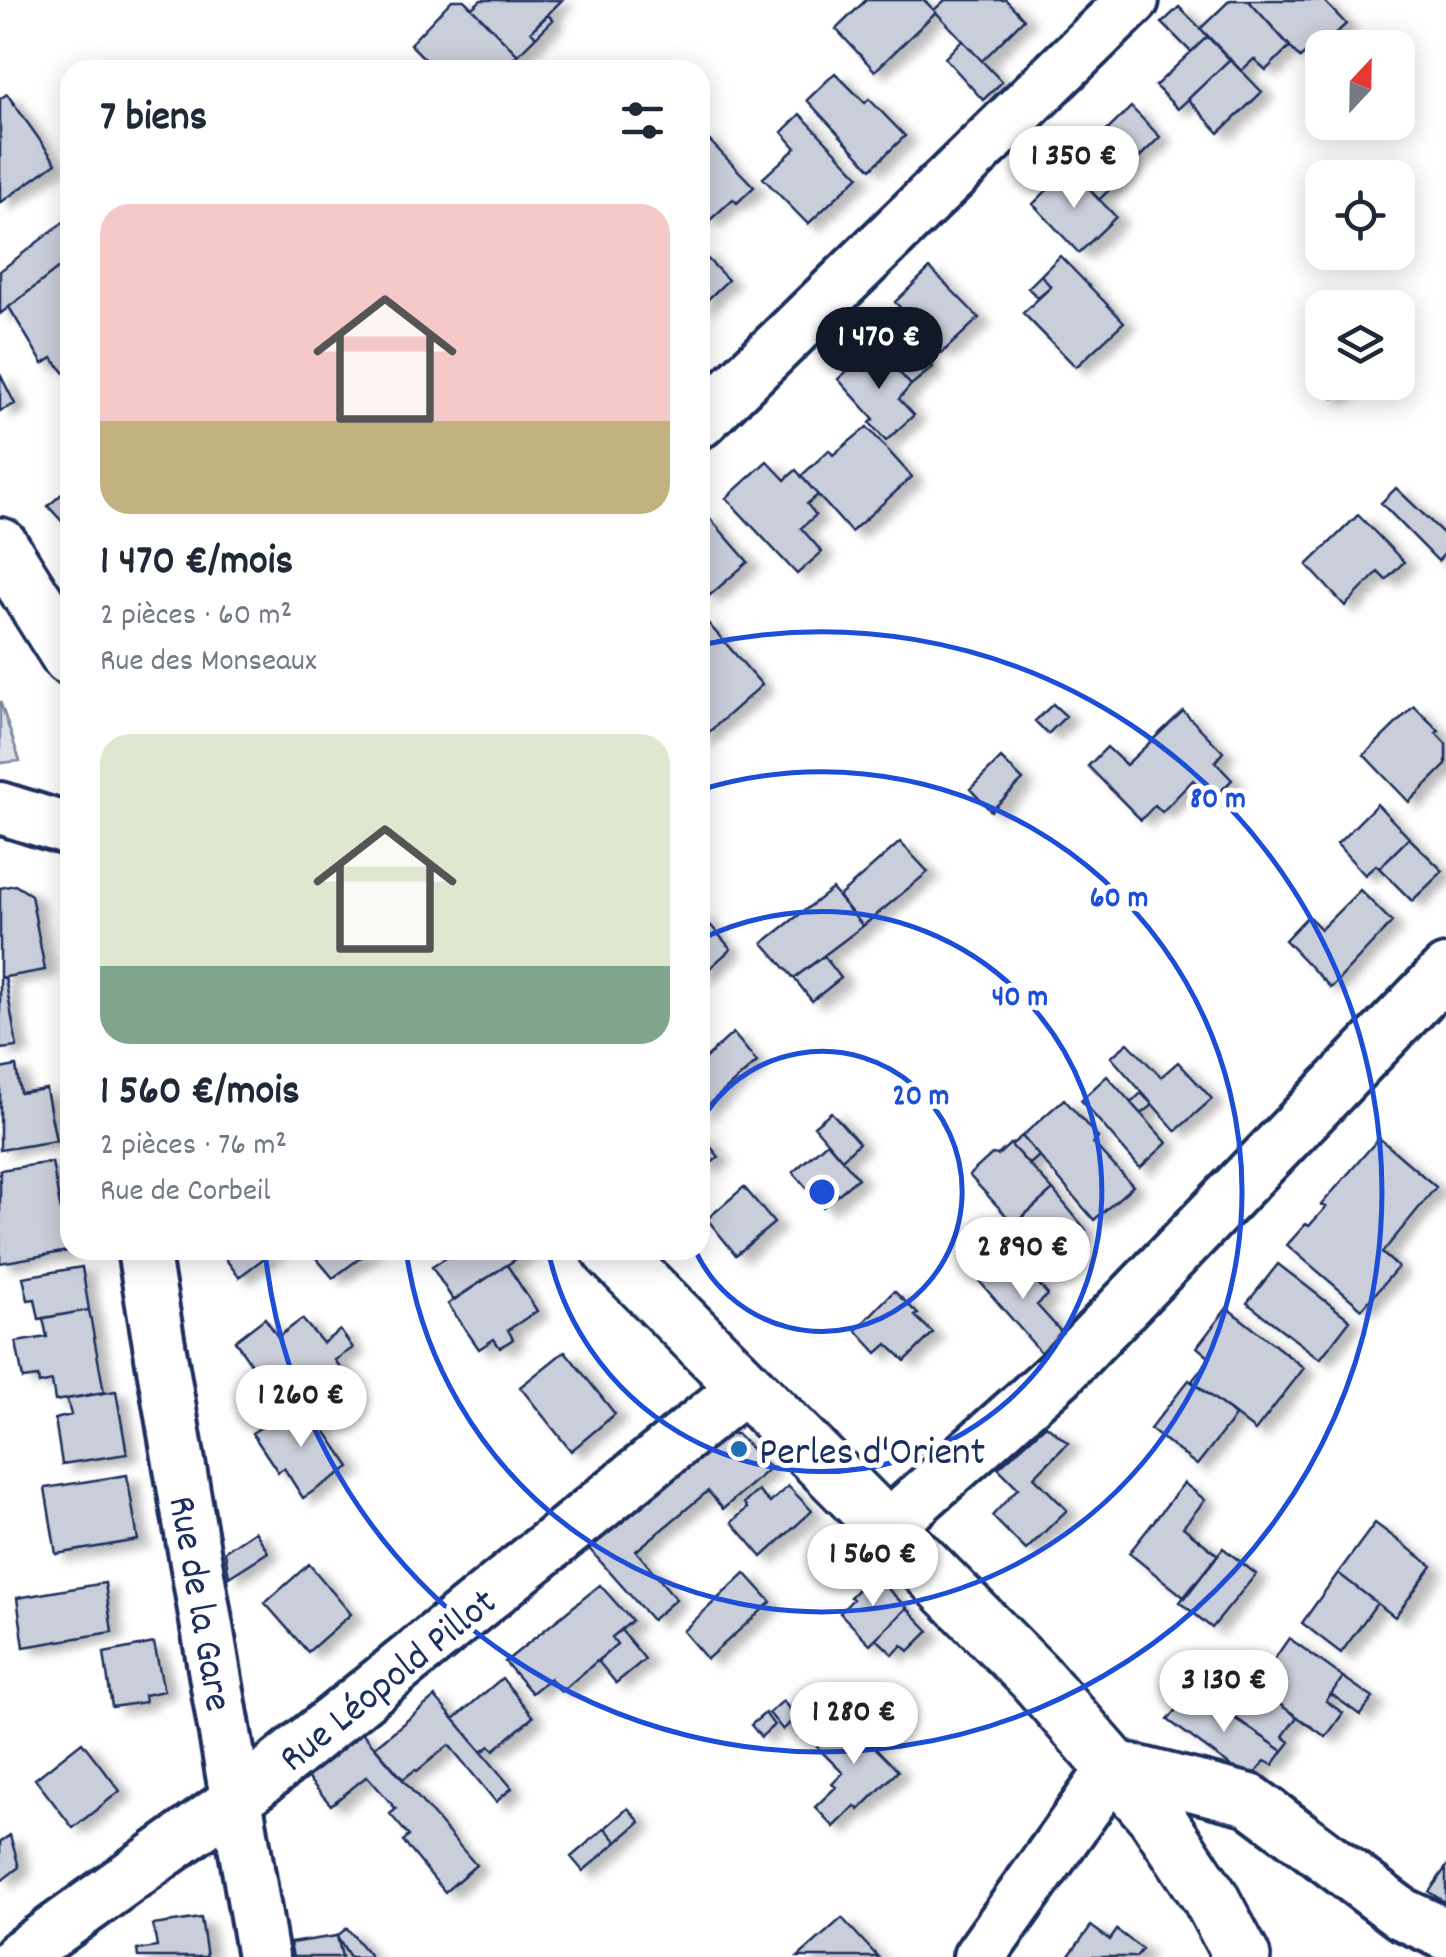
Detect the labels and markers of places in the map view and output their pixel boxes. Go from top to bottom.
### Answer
pin: 1 350 € [982,126,1166,211]
pin: 1 470 € [787,307,971,392]
centre of rings [804,1174,840,1210]
pin: 2 890 € [931,1217,1115,1302]
pin: 1 260 € [209,1365,393,1450]
place label: Perles d'Orient [759,1427,985,1484]
marker: Perles d'Orient [728,1438,750,1460]
pin: 1 560 € [781,1524,965,1609]
pin: 3 130 € [1132,1650,1316,1735]
pin: 1 280 € [762,1682,946,1767]

